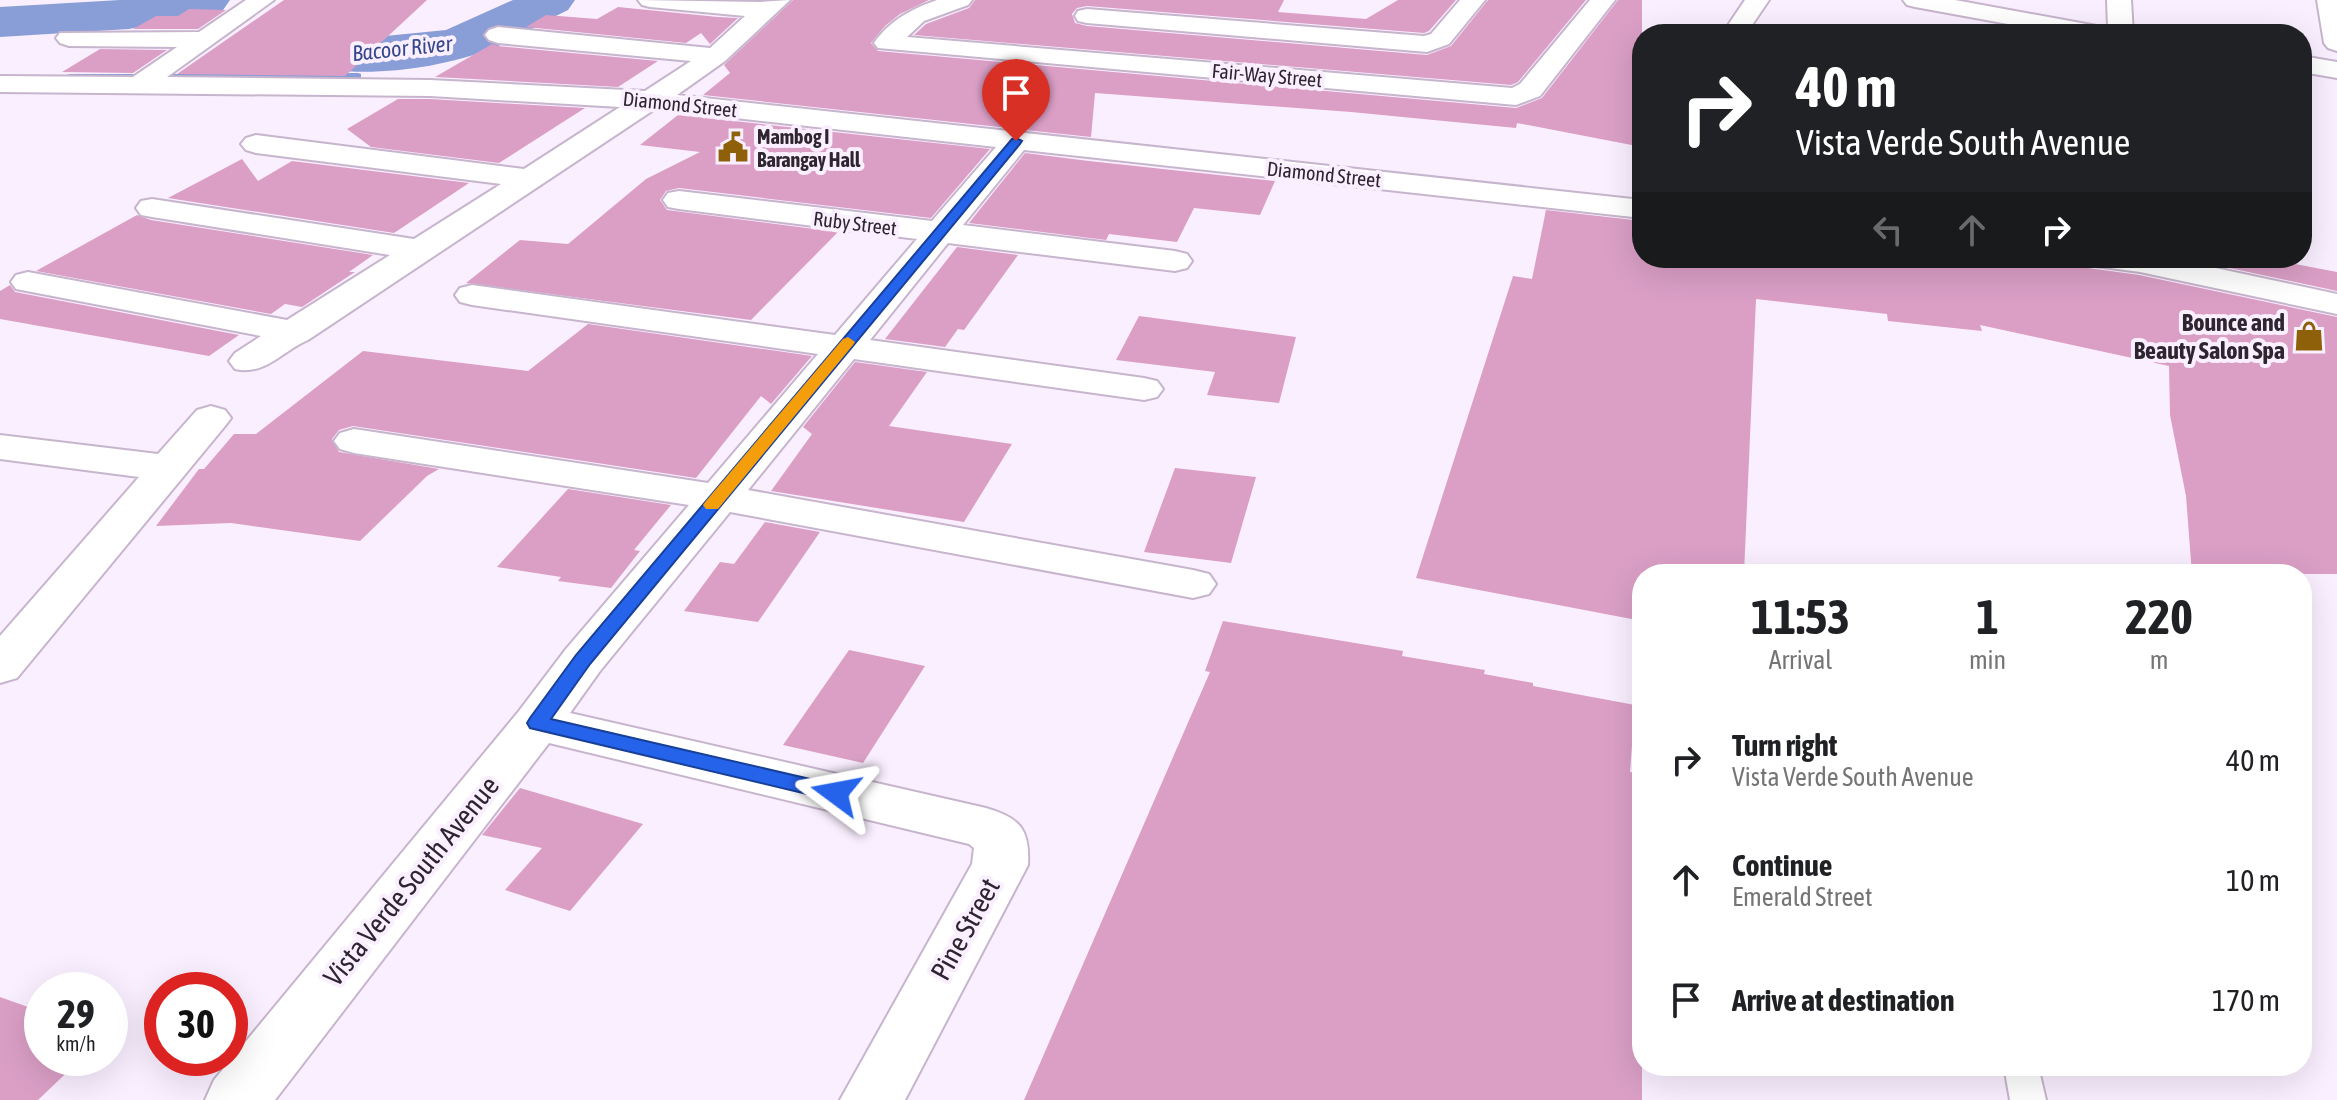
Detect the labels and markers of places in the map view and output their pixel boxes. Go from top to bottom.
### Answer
pin [982,59,1050,141]
place label: Mambog I Barangay Hall [757,125,861,171]
public building icon: Mambog I Barangay Hall [716,130,750,164]
place label: Bounce and Beauty Salon Spa [2134,309,2285,364]
shop icon: Bounce and Beauty Salon Spa [2292,319,2326,353]

